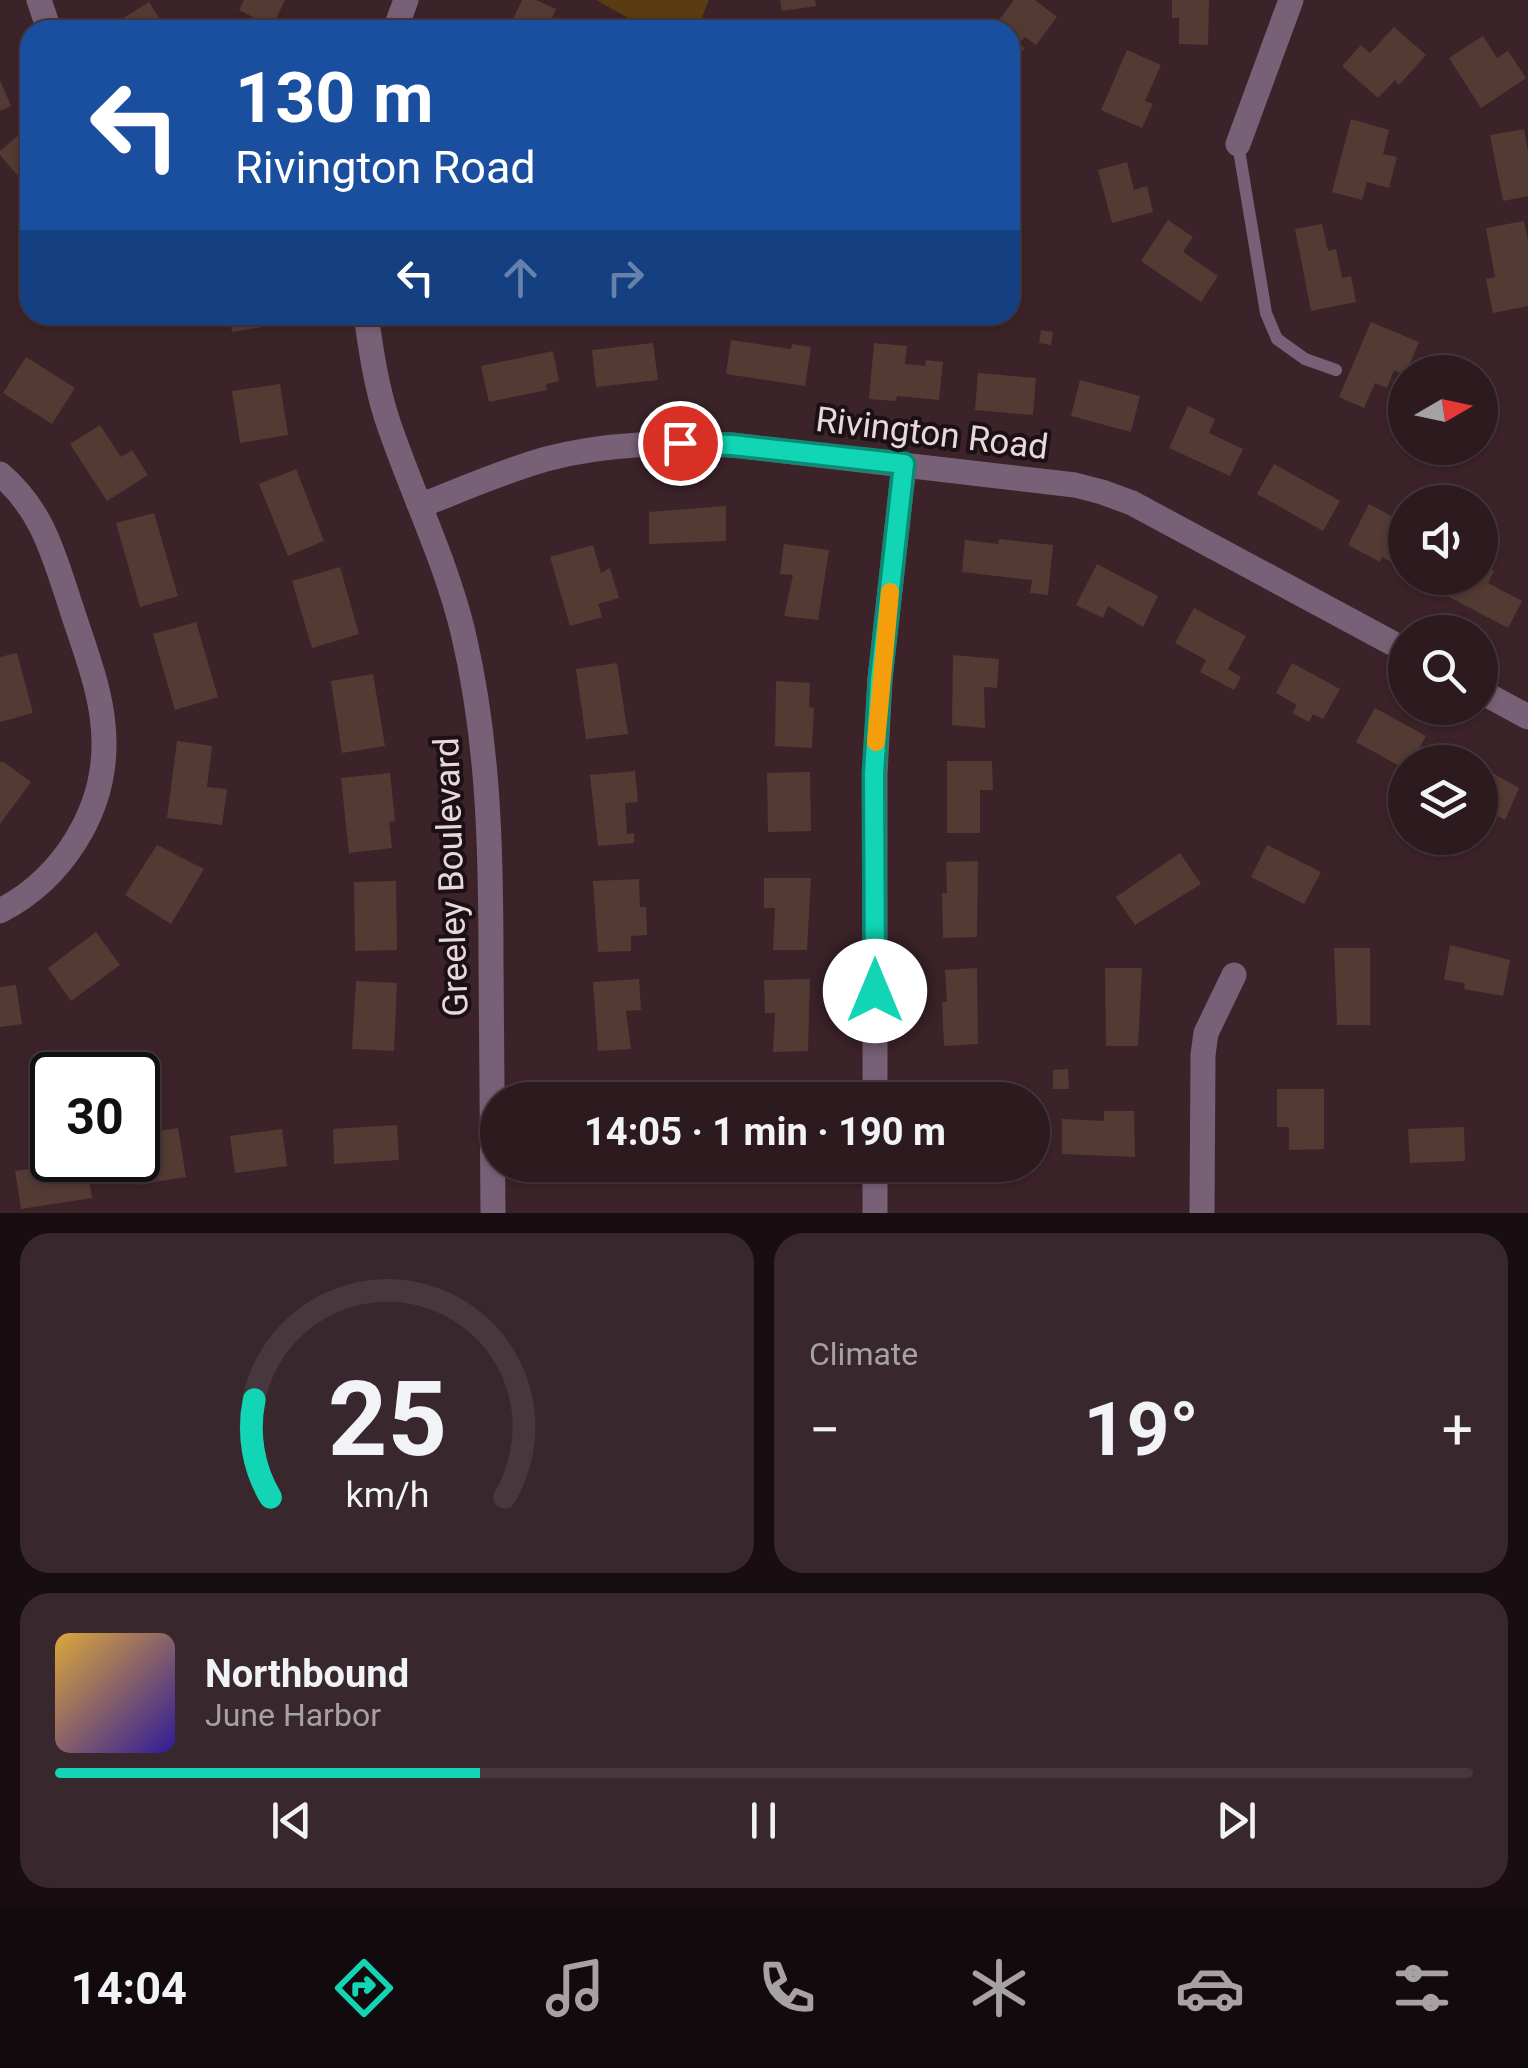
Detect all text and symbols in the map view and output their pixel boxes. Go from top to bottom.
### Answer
text: 130 m [235,57,434,139]
icon: left [70,60,200,190]
text: Rivington Road [235,141,536,194]
icon: left [388,250,443,305]
icon: ahead [493,250,548,305]
icon: right [598,250,653,305]
north arrow [1388,355,1498,465]
map controls [1388,355,1498,855]
street label: Rivington Road [813,399,1051,468]
pin [638,401,723,486]
icon: arrive [653,416,708,471]
button: sound [1388,485,1498,595]
button: search [1388,615,1498,725]
street label: Greeley Boulevard [426,737,477,1017]
button: layers [1388,745,1498,855]
position arrow [823,939,927,1043]
speed limit sign: 30 [30,1052,160,1182]
text: 14:05 · 1 min · 190 m [584,1110,946,1154]
text: Climate [809,1335,918,1373]
text: 25 [327,1359,447,1480]
text: 19° [1083,1385,1199,1473]
text: − [809,1398,840,1462]
text: + [1442,1398,1473,1462]
text: km/h [345,1474,429,1516]
text: Northbound [205,1652,409,1696]
text: June Harbor [205,1696,381,1734]
icon: previous [264,1793,319,1848]
icon: pause [736,1793,791,1848]
icon: next [1209,1793,1264,1848]
icon: directions [329,1953,399,2023]
icon: music [540,1953,610,2023]
icon: phone [752,1953,822,2023]
icon: climate [964,1953,1034,2023]
icon: car [1175,1953,1245,2023]
icon: filters [1387,1953,1457,2023]
text: 14:04 [71,1962,187,2015]

